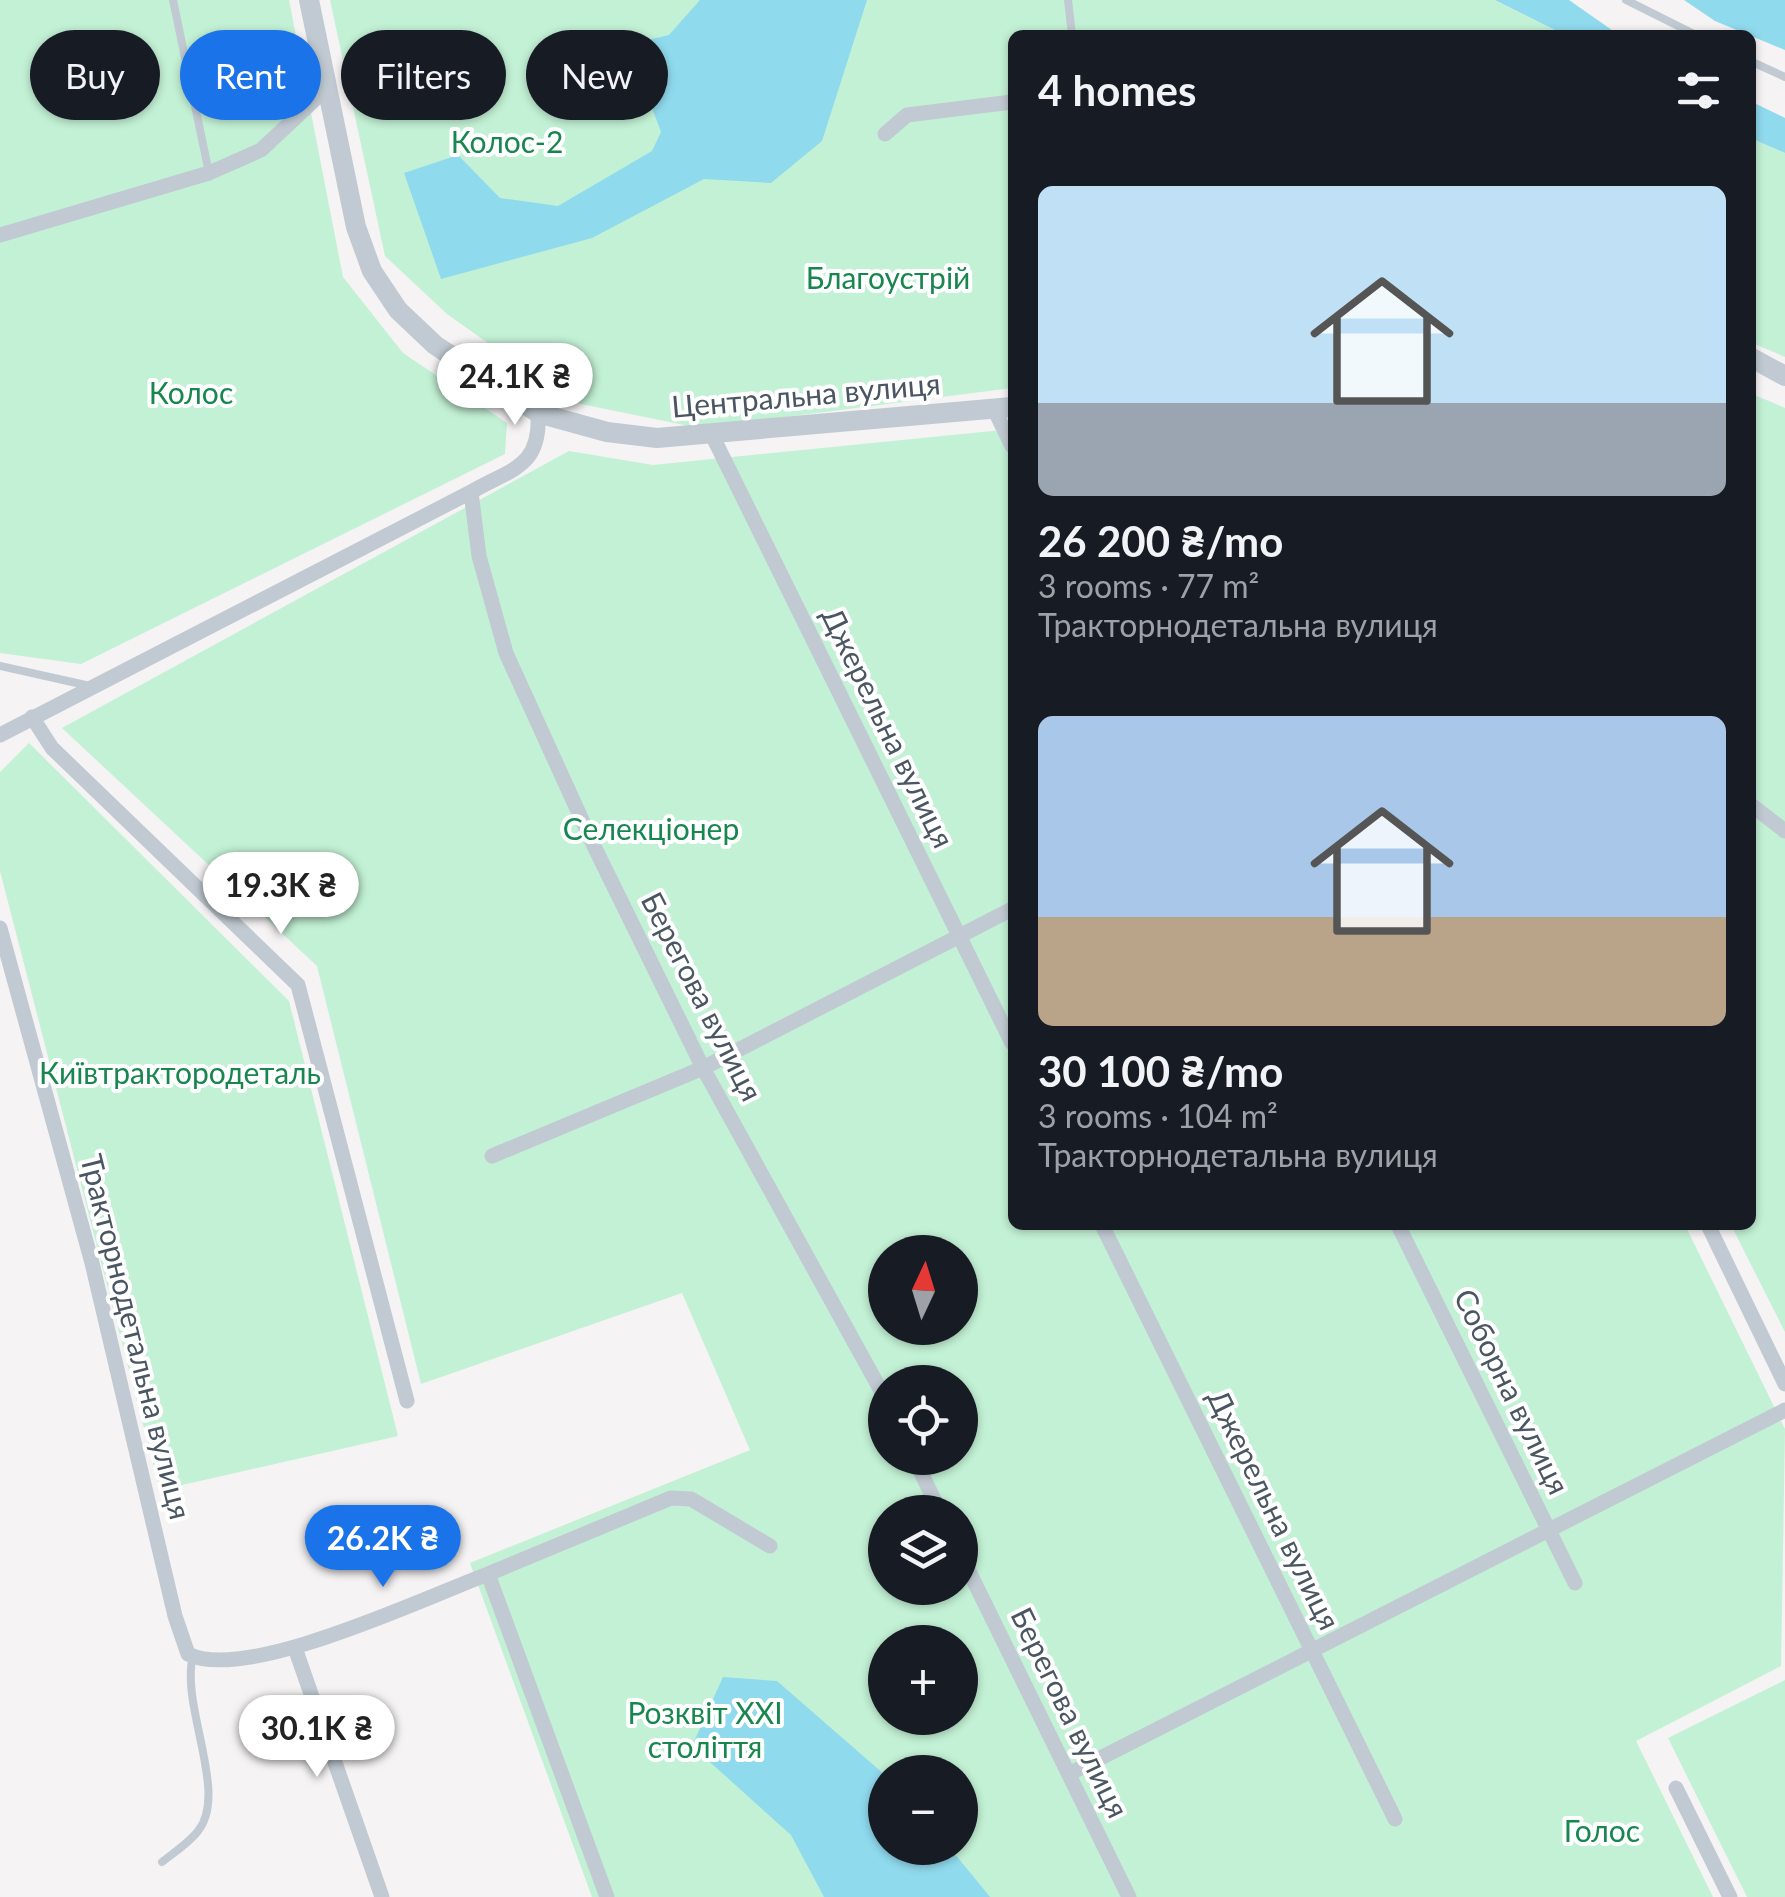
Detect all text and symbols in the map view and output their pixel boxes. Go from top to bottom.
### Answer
chip: Buy [30,30,160,120]
chip: Rent [180,30,321,120]
chip: Filters [341,30,506,120]
chip: New [526,30,668,120]
icon: filters [1671,63,1726,118]
text: 4 homes [1038,65,1196,115]
park label: Колос-2 [451,123,563,159]
icon: home [1292,251,1472,431]
park label: Благоустрій [806,259,970,295]
pin: 24.1K ₴ [423,343,607,428]
text: 24.1K ₴ [459,356,571,395]
street label: Центральна вулиця [670,364,942,424]
park label: Колос [149,374,233,410]
text: 26 200 ₴/mo [1038,516,1283,566]
text: 3 rooms · 77 m² [1038,566,1259,605]
street label: Джерельна вулиця [815,601,963,853]
text: Тракторнодетальна вулиця [1038,605,1438,644]
icon: home [1292,781,1472,961]
park label: Селекціонер [563,810,739,846]
pin: 19.3K ₴ [189,852,373,937]
text: 19.3K ₴ [225,865,337,904]
street label: Берегова вулиця [635,886,771,1107]
text: 30 100 ₴/mo [1038,1046,1283,1096]
park label: Київтрактородеталь [39,1054,321,1090]
text: 3 rooms · 104 m² [1038,1096,1278,1135]
text: Тракторнодетальна вулиця [1038,1135,1438,1174]
street label: Тракторнодетальна вулиця [74,1150,200,1523]
north arrow [868,1235,978,1345]
map controls [868,1235,978,1865]
street label: Соборна вулиця [1448,1283,1578,1500]
button: locate [868,1365,978,1475]
street label: Джерельна вулиця [1201,1383,1349,1635]
button: layers [868,1495,978,1605]
pin: 26.2K ₴ [291,1505,475,1590]
text: 26.2K ₴ [327,1518,439,1557]
street label: Берегова вулиця [1004,1601,1137,1823]
button: + [868,1625,978,1735]
park label: Розквіт XXI століття [627,1694,783,1764]
pin: 30.1K ₴ [225,1695,409,1780]
text: 30.1K ₴ [261,1708,373,1747]
button: − [868,1755,978,1865]
park label: Голос [1564,1812,1640,1848]

